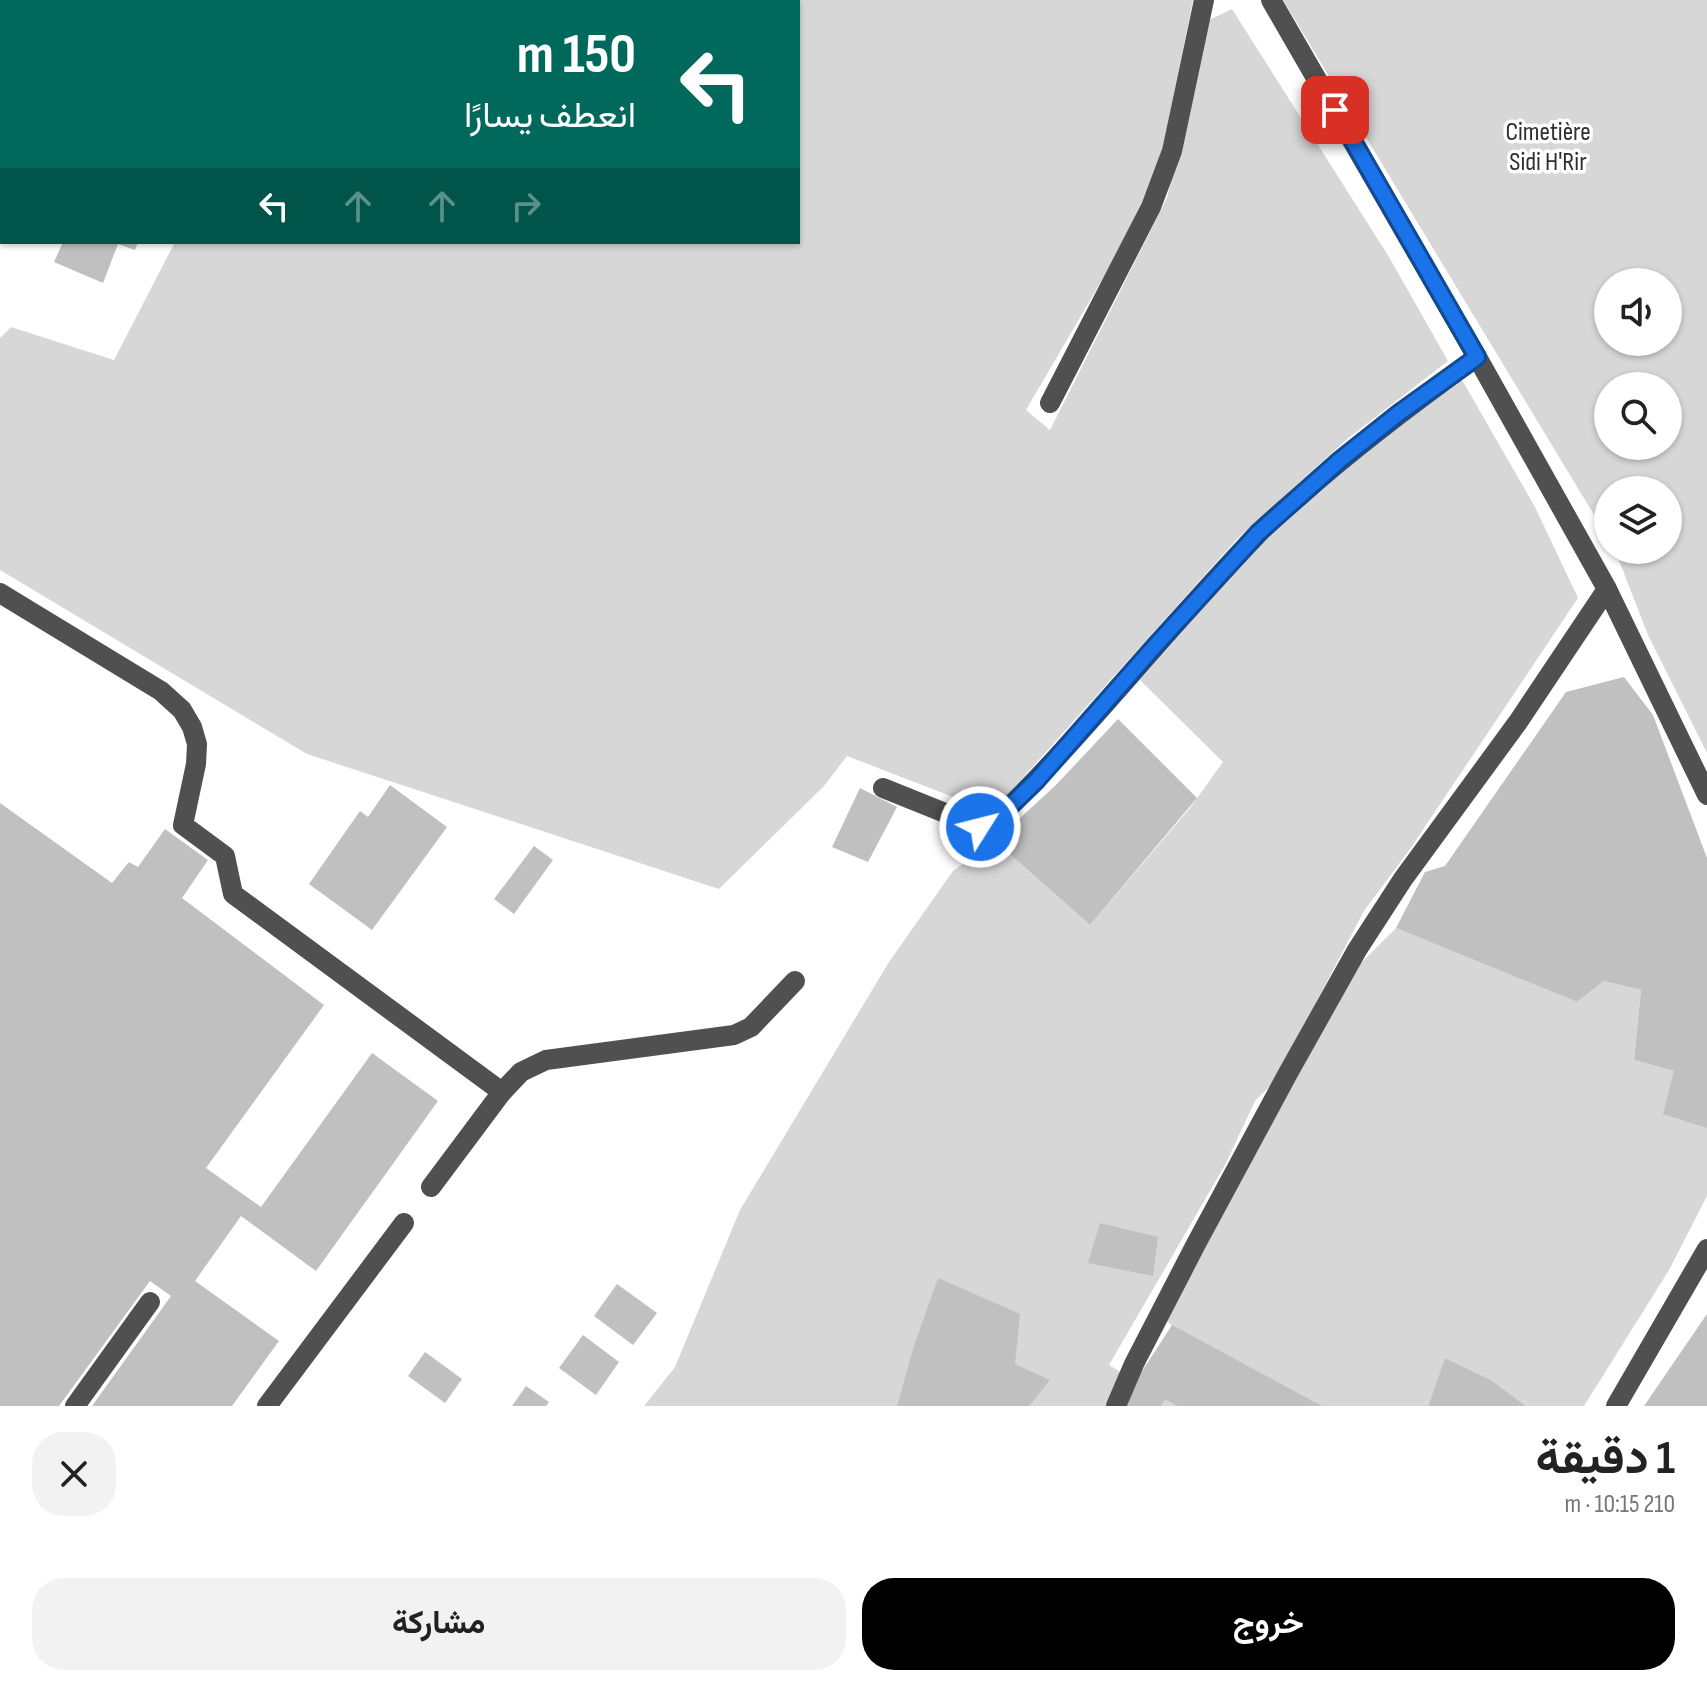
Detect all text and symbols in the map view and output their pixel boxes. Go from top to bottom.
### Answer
text: 150 m [517,22,636,89]
icon: left [664,32,768,136]
pin [1301,76,1369,144]
icon: arrive [1313,88,1357,132]
text: انعطف يسارًا [464,95,636,138]
park label: Cimetière Sidi H'Rir [1505,117,1591,178]
icon: left [252,184,296,228]
icon: ahead [336,184,380,228]
icon: ahead [420,184,464,228]
icon: right [504,184,548,228]
map controls [1594,268,1682,564]
button: sound [1594,268,1682,356]
button: search [1594,372,1682,460]
button: layers [1594,476,1682,564]
position arrow [938,785,1022,869]
text: 1 دقيقة [1536,1430,1675,1487]
button: close [32,1432,116,1516]
text: 210 m · 10:15 [1564,1489,1675,1520]
button: مشاركة [32,1578,846,1670]
button: خروج [862,1578,1675,1670]

